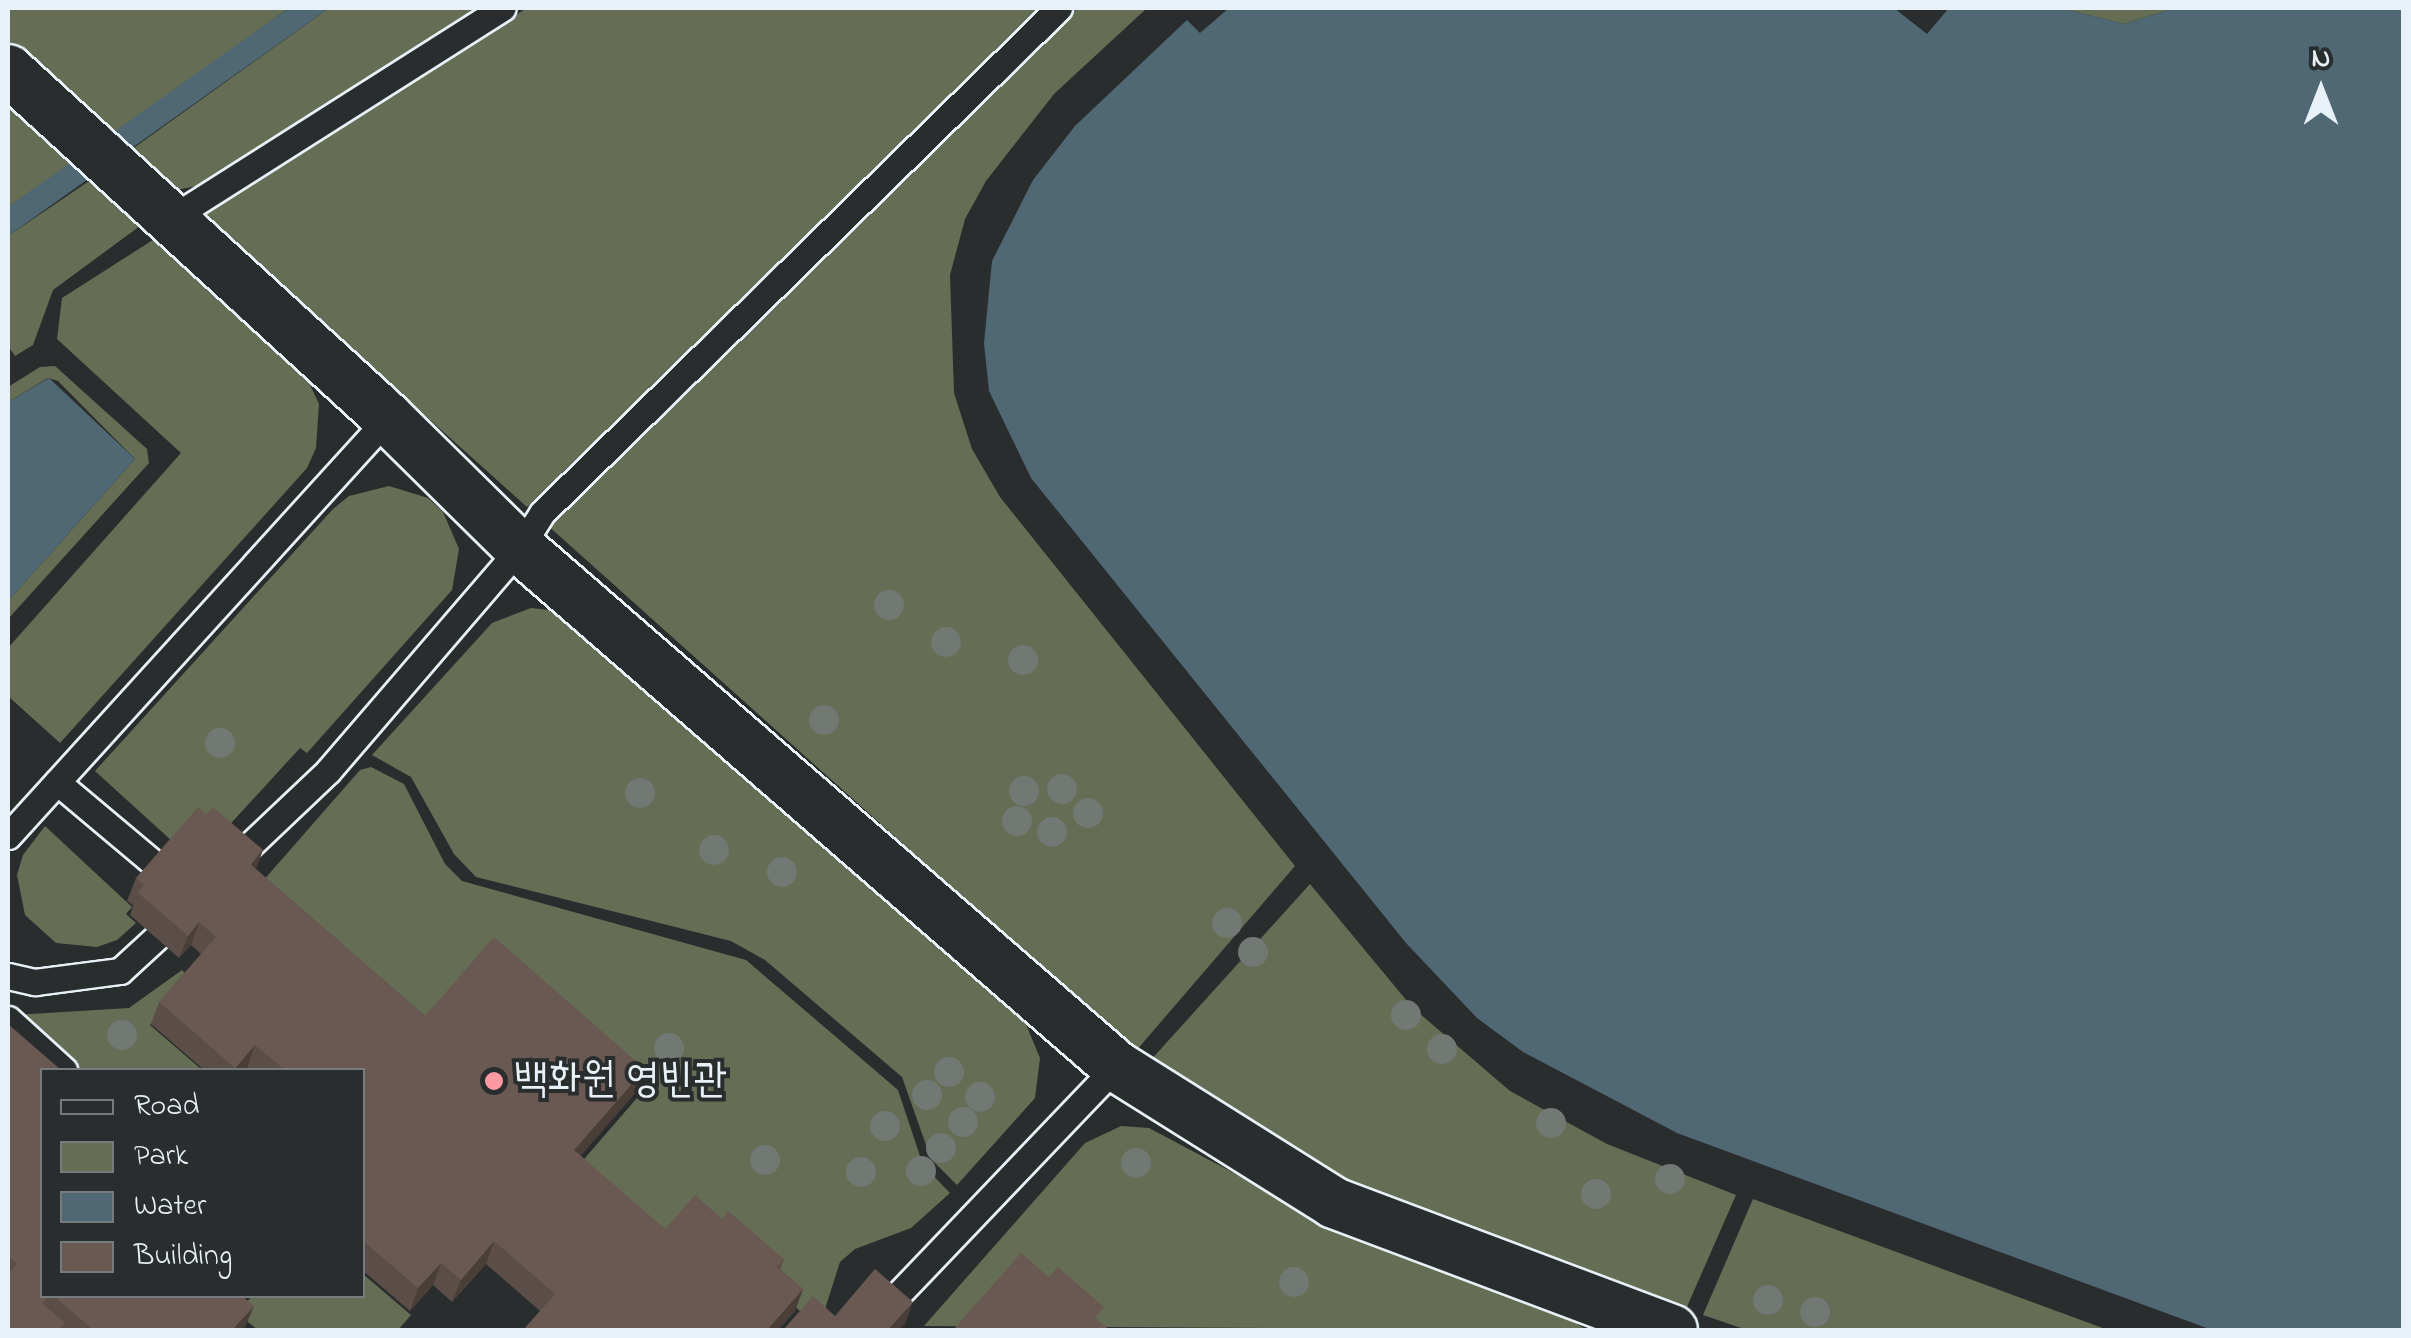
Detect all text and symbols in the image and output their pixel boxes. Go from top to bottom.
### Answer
text: N [2312,39,2330,80]
north arrow [2271,40,2371,140]
place label: 백화원 영빈관 [514,1056,727,1106]
legend [40,1068,365,1298]
marker: 백화원 영빈관 [483,1070,505,1092]
text: Road [134,1085,199,1129]
text: Park [134,1135,188,1179]
text: Water [134,1185,206,1229]
text: Building [134,1235,232,1279]

